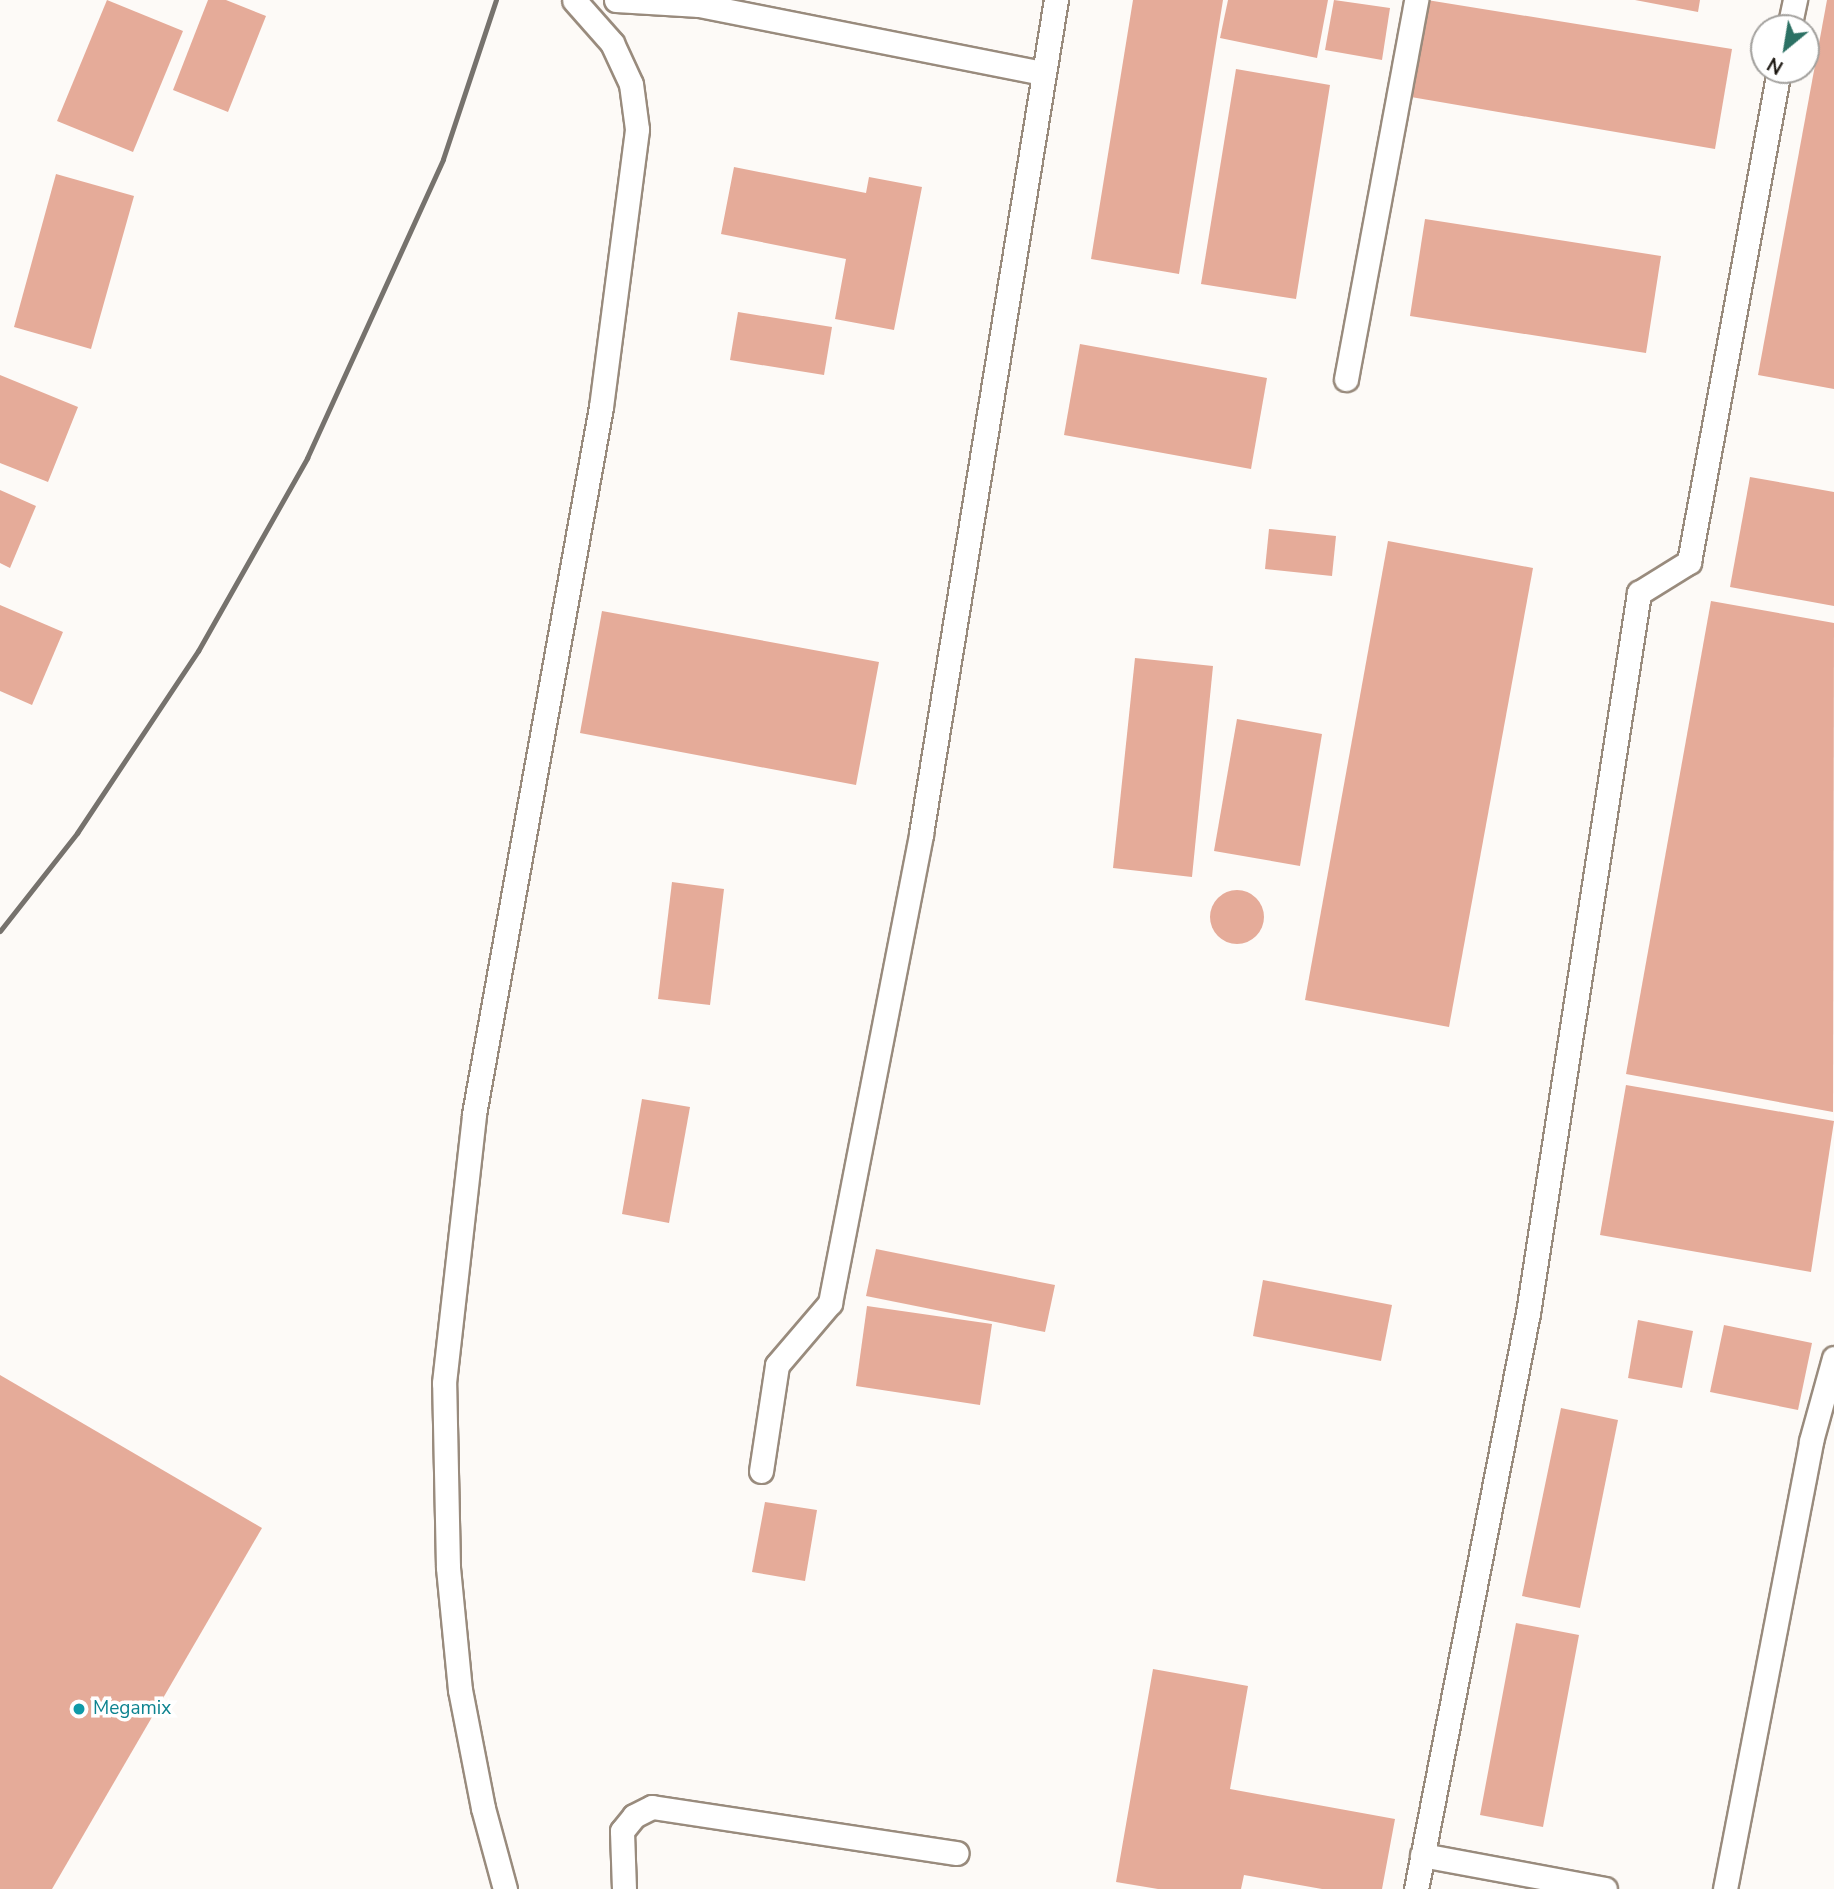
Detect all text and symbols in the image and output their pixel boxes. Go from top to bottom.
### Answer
north arrow [1750,14,1820,84]
text: N [1763,51,1788,80]
place label: Megamix [93,1698,171,1720]
marker: Megamix [71,1701,87,1717]

